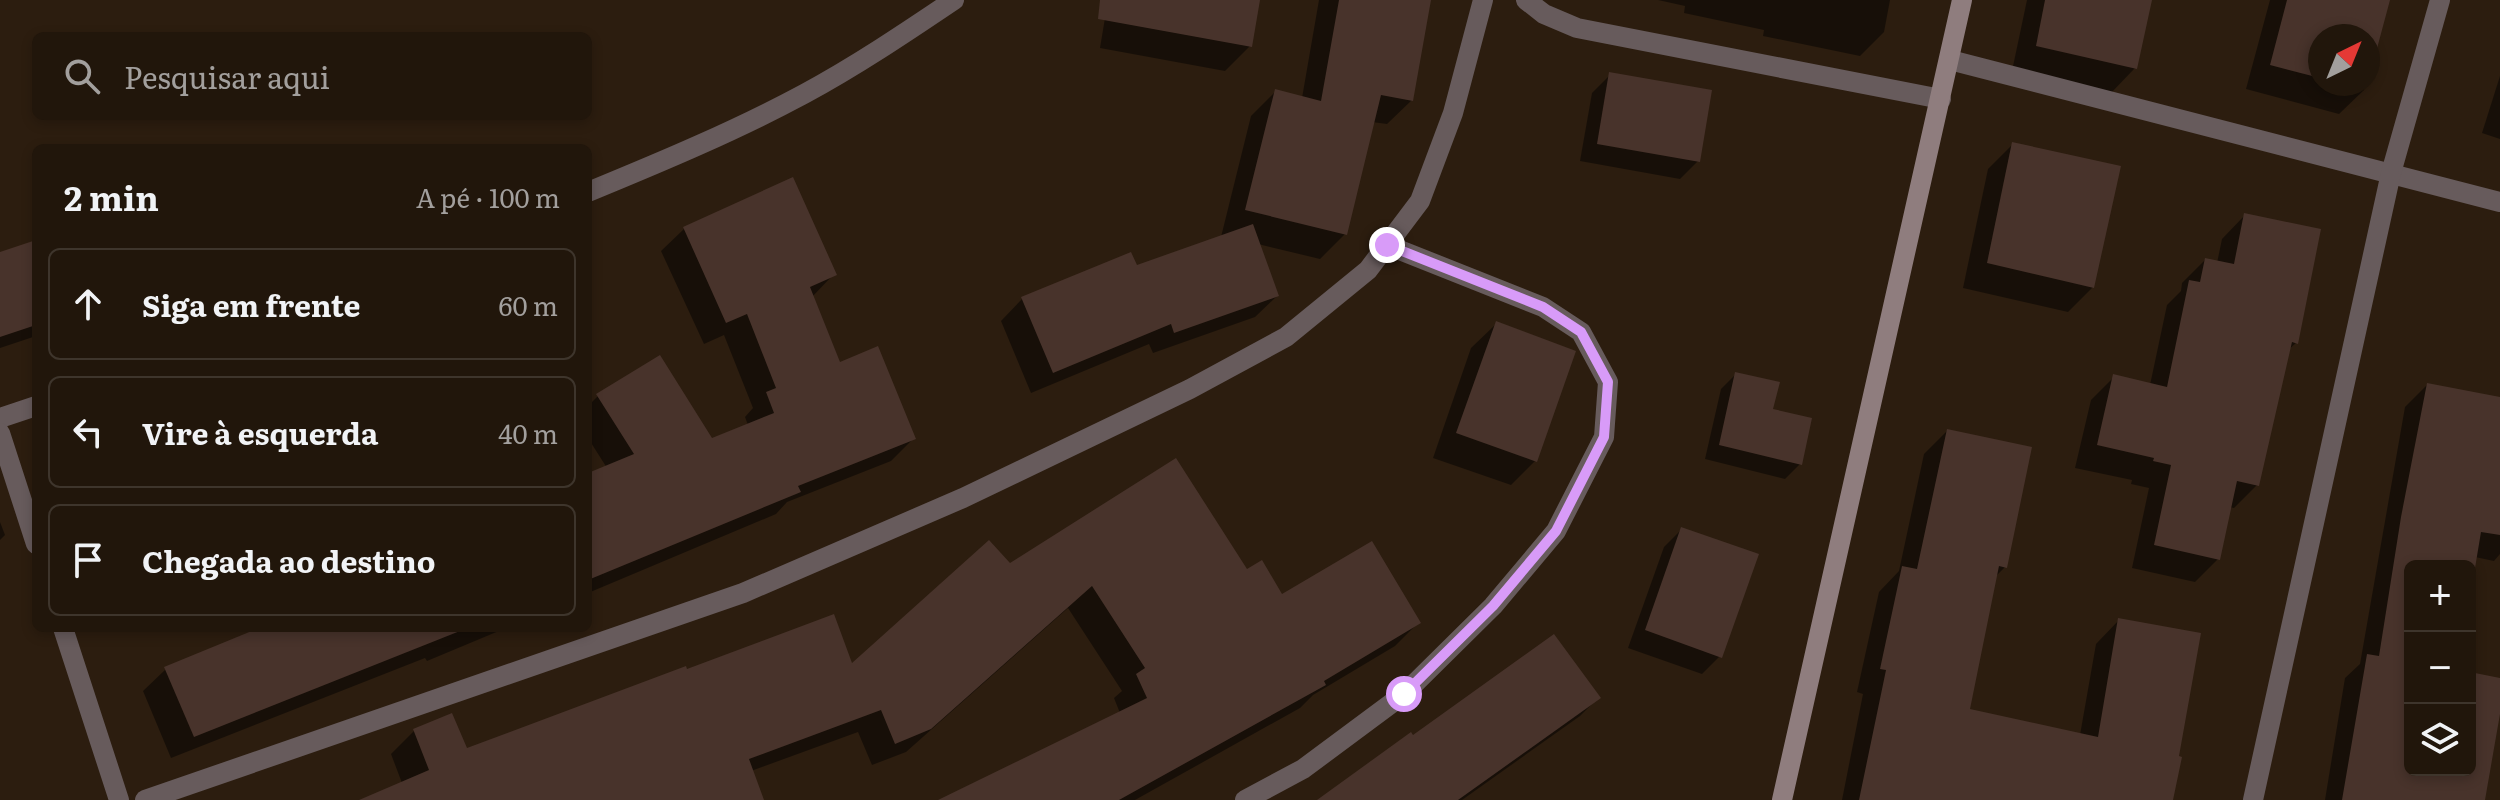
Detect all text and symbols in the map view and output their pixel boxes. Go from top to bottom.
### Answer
north arrow [2308,24,2380,96]
search box [32,32,592,120]
icon: search [60,54,104,98]
text: Pesquisar aqui [124,54,330,98]
text: 2 min [64,171,159,221]
text: A pé · 100 m [416,177,560,216]
route end [1369,227,1405,263]
icon: ahead [66,282,110,326]
text: Siga em frente [142,282,361,326]
text: 60 m [499,285,558,324]
icon: left [66,410,110,454]
text: Vire à esquerda [142,410,378,454]
text: 40 m [498,413,558,452]
icon: arrive [66,538,110,582]
text: Chegada ao destino [142,538,435,582]
map controls [2404,560,2476,776]
button: + [2404,560,2476,632]
button: − [2404,632,2476,704]
route start [1386,676,1422,712]
button: layers [2404,704,2476,776]

